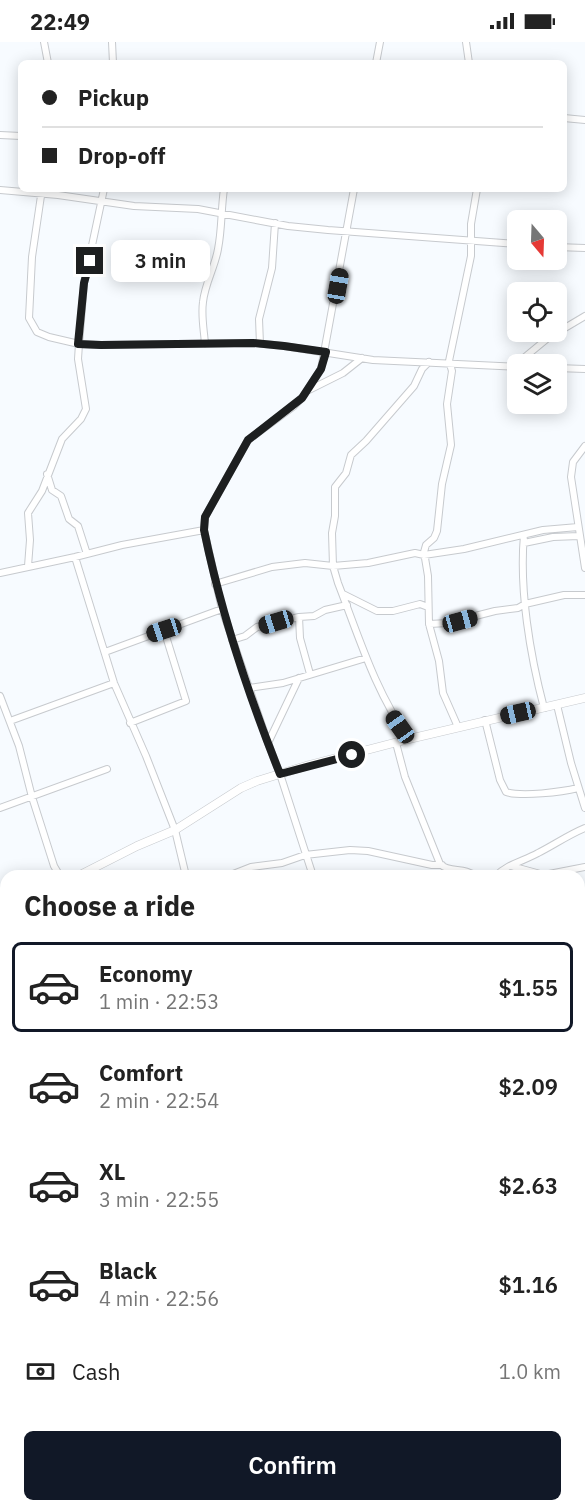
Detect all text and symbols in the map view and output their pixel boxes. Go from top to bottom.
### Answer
text: 22:49 [30,7,90,36]
text: Pickup [78,83,149,112]
text: Drop-off [78,141,165,170]
north arrow [507,210,567,270]
map controls [507,210,567,414]
callout: 3 min [111,240,210,282]
route end [76,247,103,274]
text: 3 min [135,247,186,274]
car [326,267,350,305]
button: locate [507,282,567,342]
button: layers [507,354,567,414]
car [256,608,296,636]
car [440,608,480,634]
car [144,616,184,644]
car [498,700,538,726]
car [382,707,418,747]
route start [338,741,365,768]
text: Choose a ride [24,888,195,923]
text: Economy [99,959,193,988]
icon: car [27,960,81,1014]
text: $1.55 [499,973,558,1002]
text: 1 min · 22:53 [99,988,219,1015]
text: Comfort [99,1058,183,1087]
icon: car [27,1059,81,1113]
text: $2.09 [499,1072,558,1101]
text: 2 min · 22:54 [99,1087,219,1114]
text: XL [99,1157,125,1186]
icon: car [27,1158,81,1212]
text: $2.63 [499,1171,558,1200]
text: 3 min · 22:55 [99,1186,219,1213]
text: Black [99,1256,157,1285]
icon: car [27,1257,81,1311]
text: $1.16 [499,1270,558,1299]
text: 4 min · 22:56 [99,1285,219,1312]
icon: cash [24,1355,57,1388]
text: Cash [72,1357,121,1386]
text: 1.0 km [499,1358,561,1385]
button: Confirm [24,1431,561,1500]

